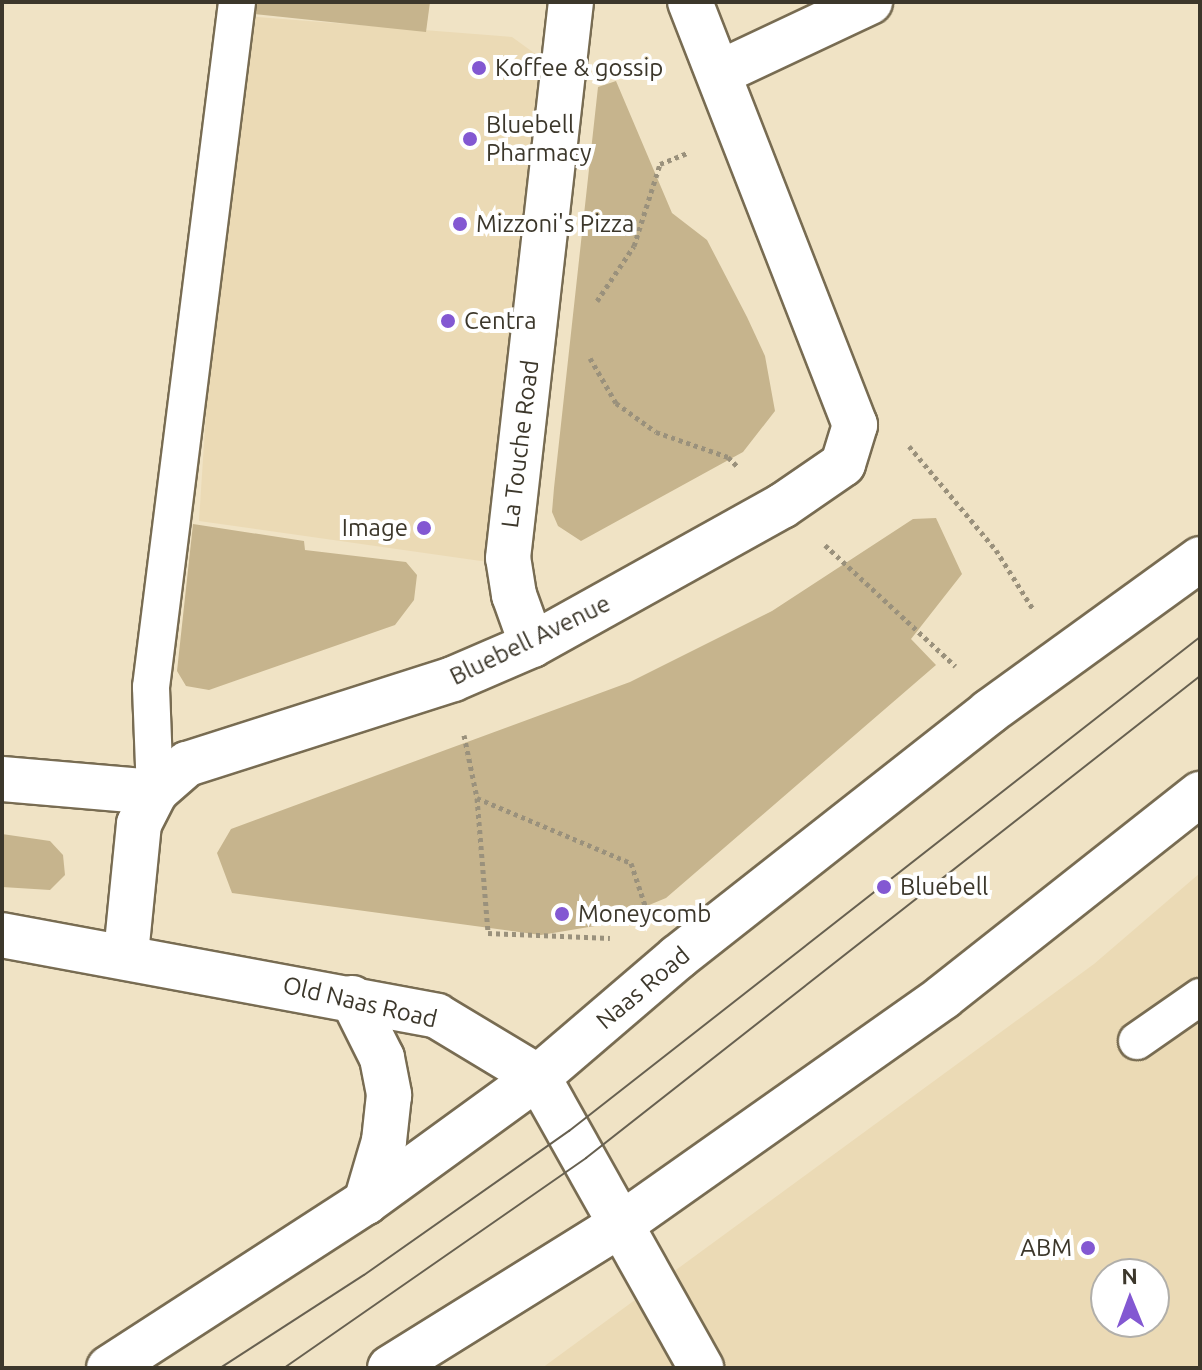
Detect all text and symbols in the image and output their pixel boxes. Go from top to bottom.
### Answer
place label: Koffee & gossip [495,54,663,82]
marker: Koffee & gossip [470,59,488,77]
place label: Bluebell Pharmacy [486,111,592,167]
marker: Bluebell Pharmacy [461,130,479,148]
place label: Mizzoni's Pizza [476,210,634,238]
marker: Mizzoni's Pizza [451,215,469,233]
place label: Centra [464,307,536,335]
marker: Centra [439,312,457,330]
street label: La Touche Road [495,358,545,530]
place label: Image [342,514,408,542]
marker: Image [415,519,433,537]
street label: Bluebell Avenue [445,589,615,691]
place label: Bluebell [900,873,988,901]
marker: Bluebell [875,878,893,896]
place label: Moneycomb [578,900,711,928]
marker: Moneycomb [553,905,571,923]
street label: Naas Road [590,941,696,1035]
street label: Old Naas Road [280,970,440,1034]
place label: ABM [1020,1234,1072,1262]
marker: ABM [1079,1239,1097,1257]
north arrow [1090,1258,1170,1338]
text: N [1121,1263,1138,1288]

